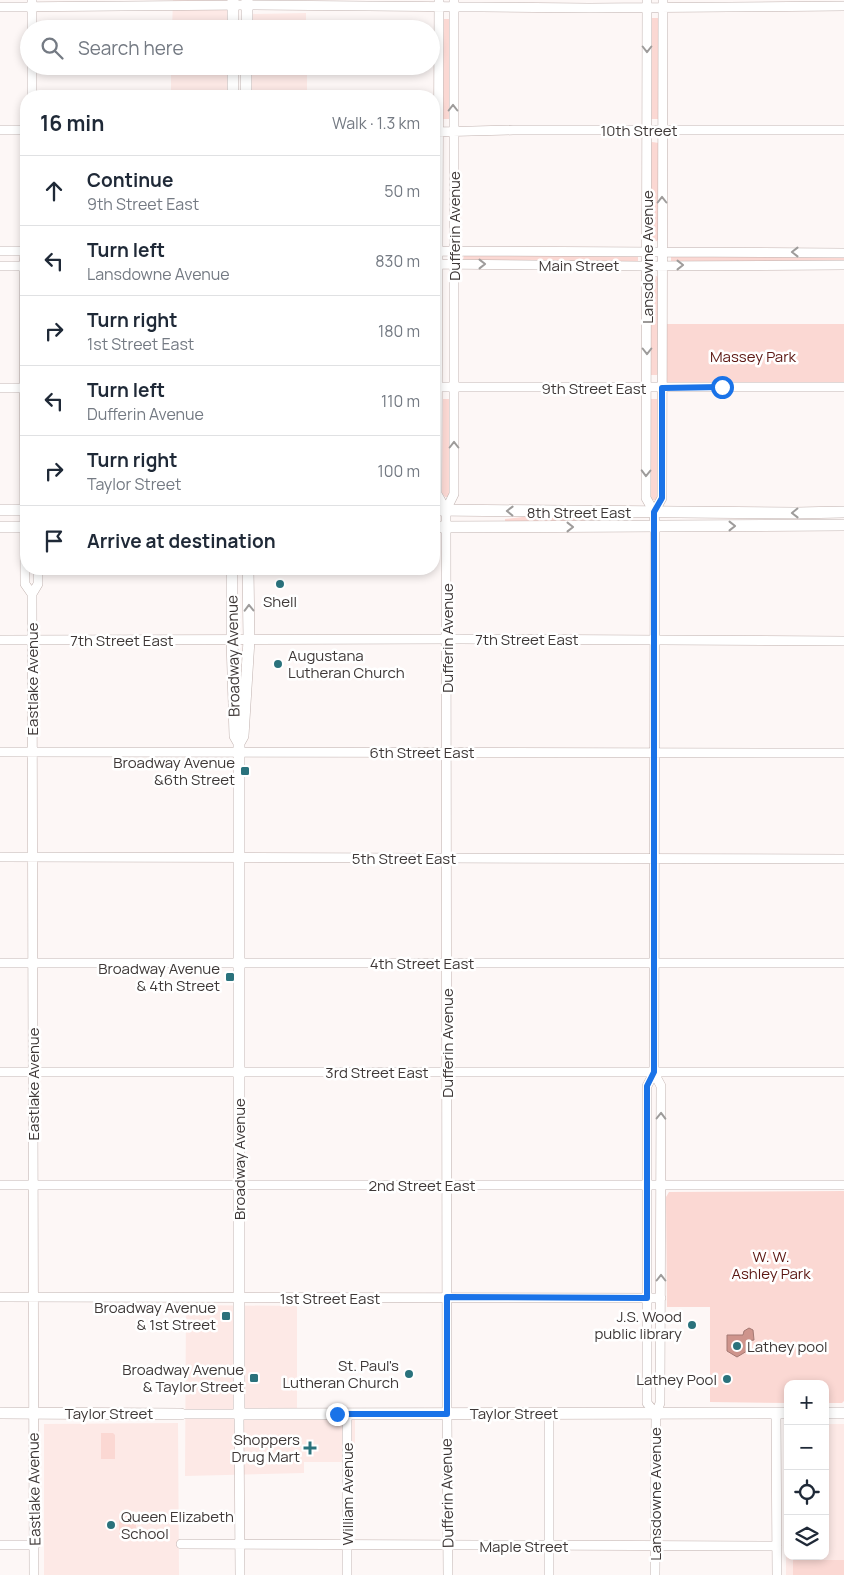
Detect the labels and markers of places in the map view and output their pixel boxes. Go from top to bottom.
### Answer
marker: Shell [274,578,286,590]
place label: Shell [263,591,297,612]
place label: Augustana Lutheran Church [288,645,405,683]
marker: Augustana Lutheran Church [272,658,284,670]
place label: Broadway Avenue &6th Street [113,752,235,790]
marker: Broadway Avenue &6th Street [239,765,251,777]
place label: Broadway Avenue & 4th Street [98,958,220,996]
marker: Broadway Avenue & 4th Street [224,971,236,983]
place label: Broadway Avenue & 1st Street [94,1297,216,1335]
place label: J.S. Wood public library [594,1306,682,1344]
marker: Broadway Avenue & 1st Street [220,1310,232,1322]
marker: J.S. Wood public library [686,1319,698,1331]
place label: Lathey pool [747,1336,828,1357]
marker: Lathey pool [731,1340,743,1352]
place label: St. Paul's Lutheran Church [282,1355,399,1393]
place label: Broadway Avenue & Taylor Street [122,1359,244,1397]
marker: St. Paul's Lutheran Church [403,1368,415,1380]
place label: Lathey Pool [636,1369,717,1390]
marker: Broadway Avenue & Taylor Street [248,1372,260,1384]
marker: Lathey Pool [721,1373,733,1385]
place label: Shoppers Drug Mart [231,1429,300,1467]
marker: Shoppers Drug Mart [304,1442,316,1454]
place label: Queen Elizabeth School [121,1506,234,1544]
marker: Queen Elizabeth School [105,1519,117,1531]

